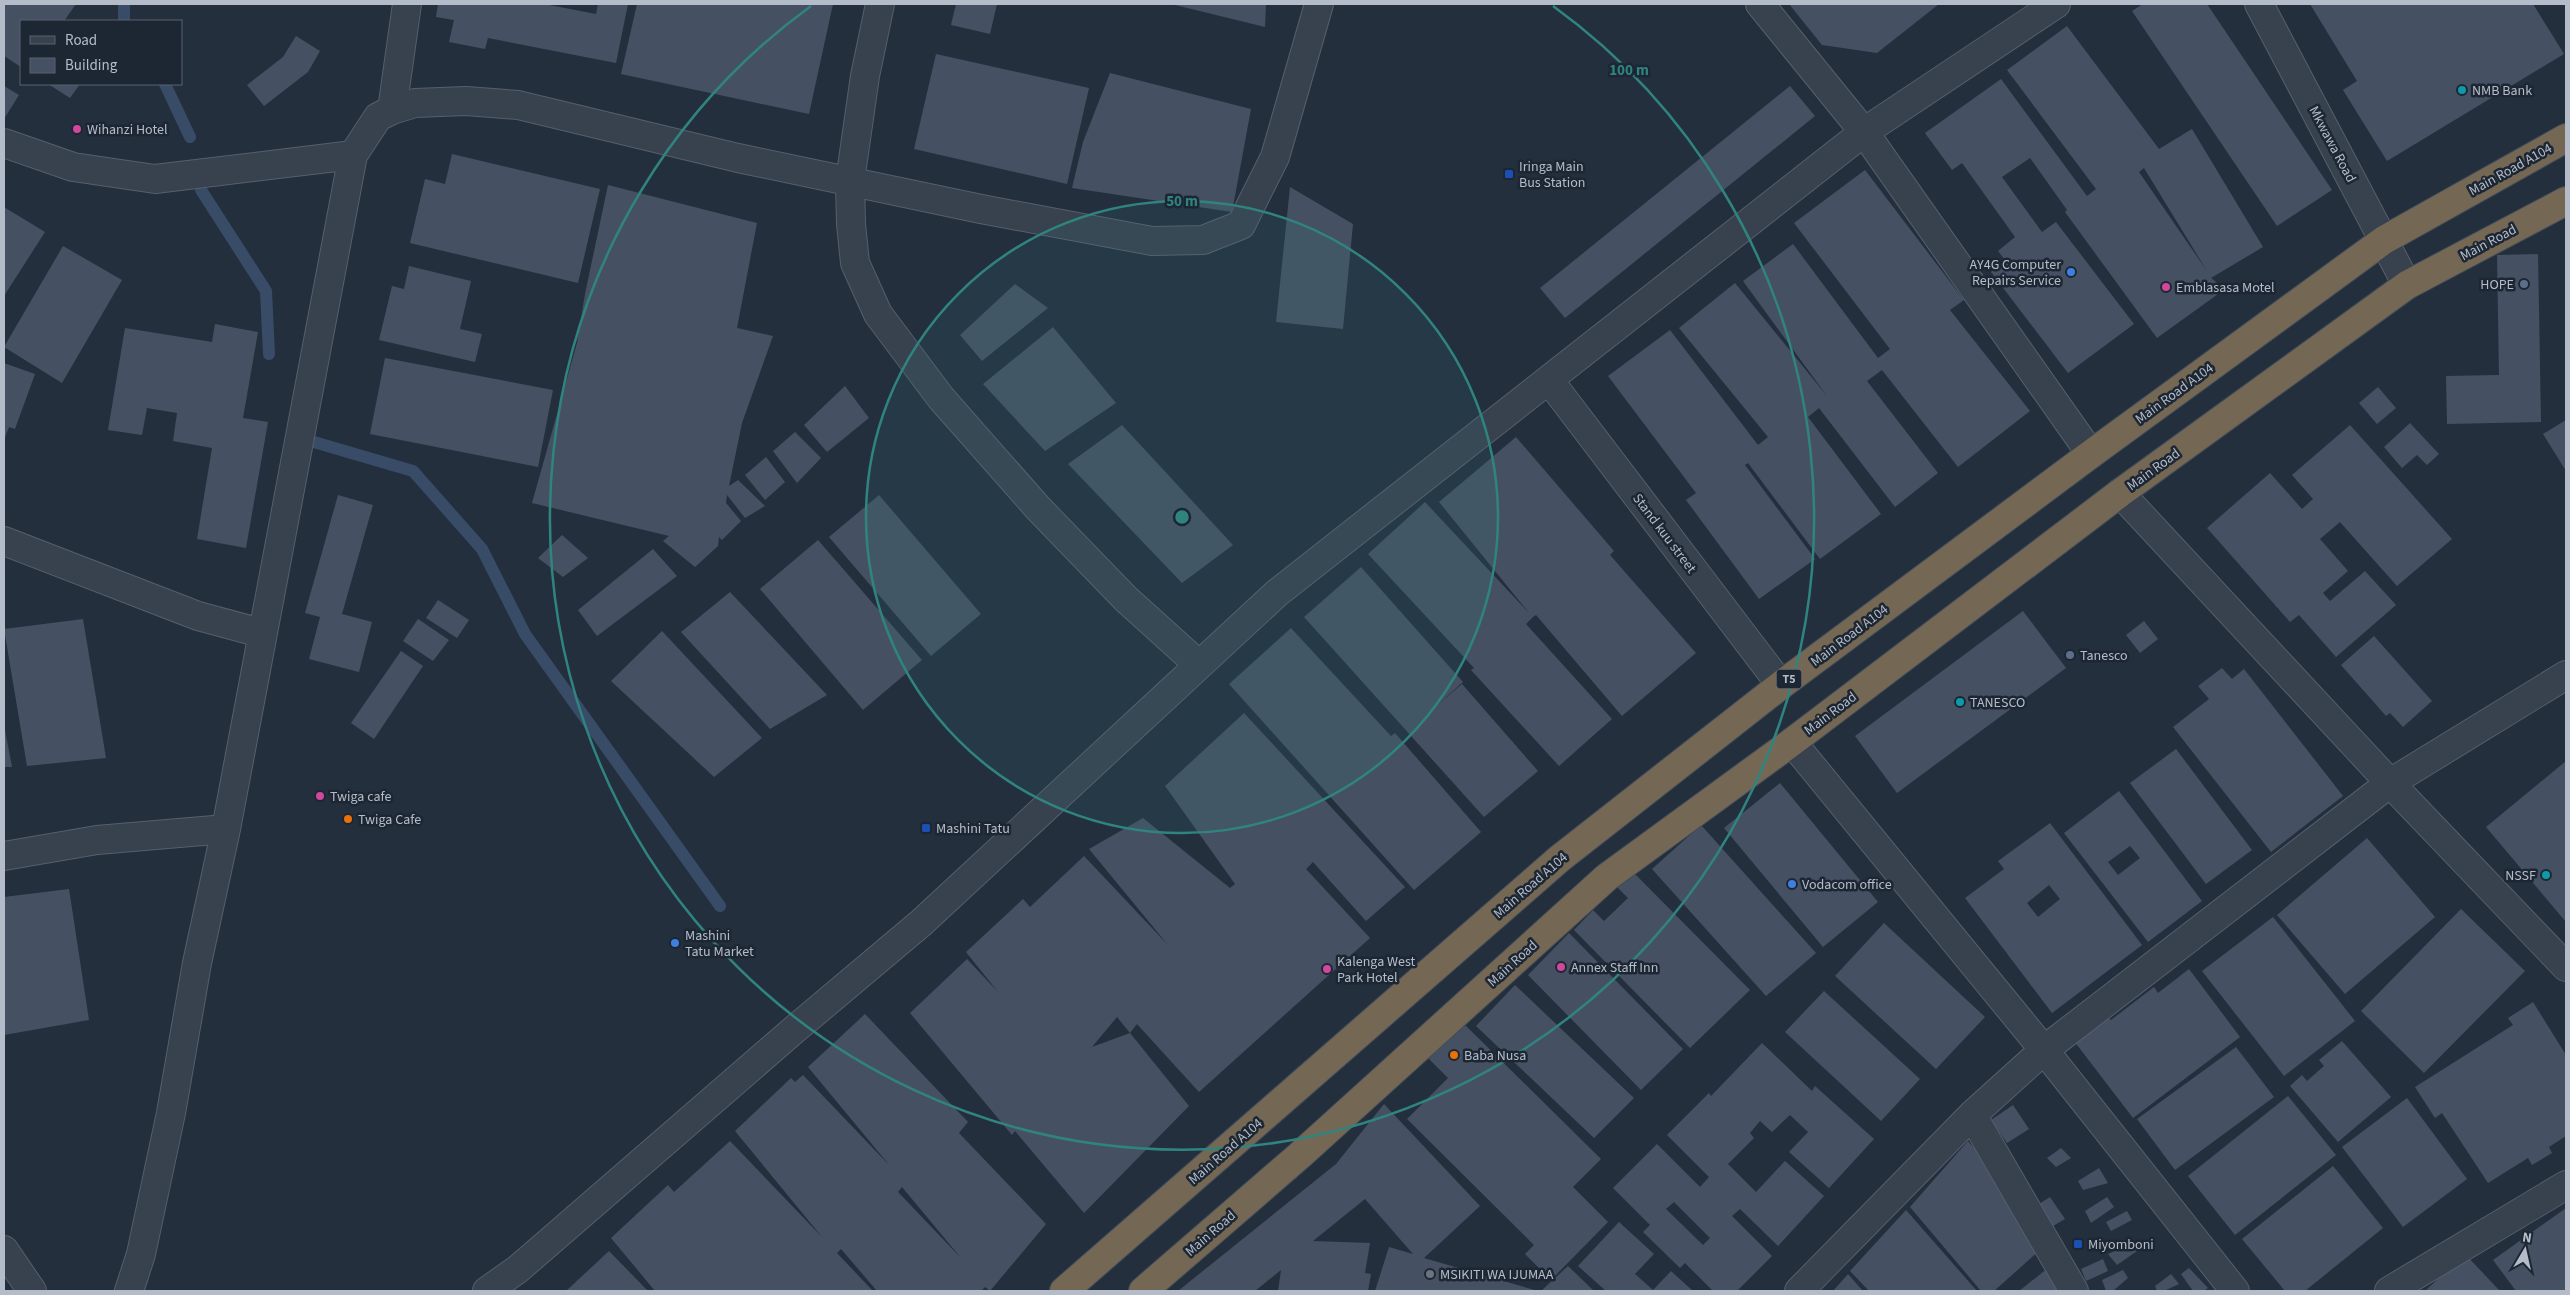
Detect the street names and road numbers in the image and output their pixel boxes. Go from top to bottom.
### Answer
street label: Mkwawa Road [2304,103,2361,186]
street label: Main Road A104 [2465,139,2556,201]
street label: Main Road [2457,220,2520,266]
street label: Main Road A104 [2131,359,2218,429]
street label: Main Road [2123,444,2184,496]
street label: Stand kuu street [1628,490,1701,578]
street label: Main Road A104 [1807,600,1893,672]
road number: T5 [1776,670,1802,689]
street label: Main Road [1800,687,1861,740]
street label: Main Road A104 [1489,848,1572,924]
street label: Main Road [1483,936,1542,992]
street label: Main Road A104 [1184,1114,1267,1190]
street label: Main Road [1181,1206,1240,1261]

